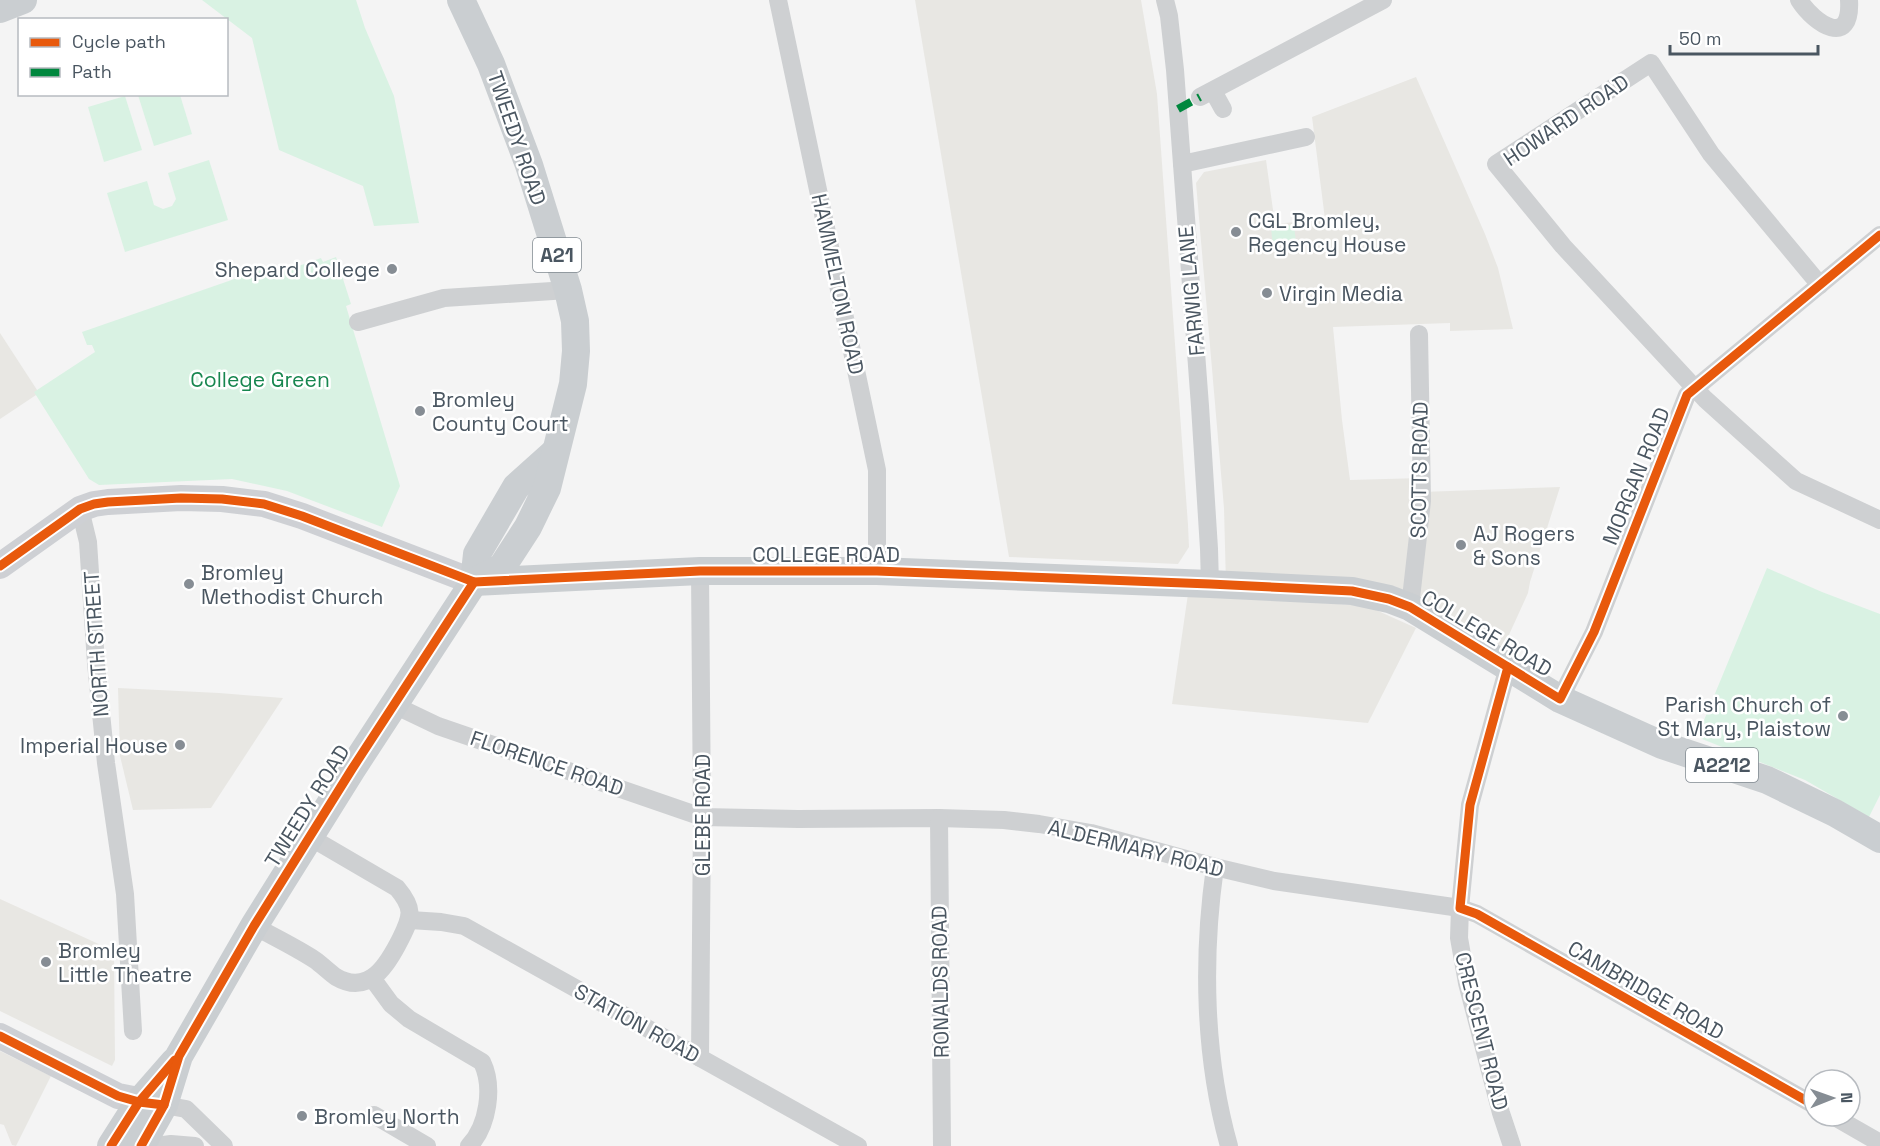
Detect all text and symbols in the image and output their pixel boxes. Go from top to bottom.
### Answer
legend [18,18,228,96]
scale bar [1670,18,1818,56]
text: 50 m [1679,27,1721,50]
text: Cycle path [72,30,166,53]
text: Path [72,60,112,83]
street label: TWEEDY ROAD [481,67,553,209]
street label: HOWARD ROAD [1498,68,1634,172]
street label: HAMMELTON ROAD [806,191,870,377]
place label: CGL Bromley, Regency House [1248,207,1406,258]
street label: FARWIG LANE [1172,225,1210,357]
marker: CGL Bromley, Regency House [1229,225,1243,239]
road number: A21 [533,238,581,272]
place label: Shepard College [215,256,380,283]
marker: Shepard College [385,262,399,276]
place label: Virgin Media [1279,280,1403,307]
marker: Virgin Media [1260,286,1274,300]
park label: College Green [190,366,330,393]
place label: Bromley County Court [432,386,569,437]
street label: SCOTTS ROAD [1404,401,1434,539]
street label: MORGAN ROAD [1596,403,1676,549]
marker: Bromley County Court [413,404,427,418]
place label: AJ Rogers & Sons [1473,520,1575,571]
marker: AJ Rogers & Sons [1454,538,1468,552]
street label: COLLEGE ROAD [752,541,900,568]
place label: Bromley Methodist Church [201,559,383,610]
street label: NORTH STREET [77,570,115,718]
marker: Bromley Methodist Church [182,577,196,591]
street label: COLLEGE ROAD [1417,583,1557,683]
place label: Parish Church of St Mary, Plaistow [1657,691,1831,742]
marker: Parish Church of St Mary, Plaistow [1836,709,1850,723]
street label: FLORENCE ROAD [467,724,627,802]
place label: Imperial House [20,732,168,759]
marker: Imperial House [173,738,187,752]
street label: TWEEDY ROAD [258,740,356,872]
road number: A2212 [1686,748,1758,782]
street label: GLEBE ROAD [689,754,716,876]
street label: ALDERMARY ROAD [1045,813,1227,883]
street label: RONALDS ROAD [925,906,955,1058]
street label: CAMBRIDGE ROAD [1563,934,1729,1046]
place label: Bromley Little Theatre [58,937,192,988]
street label: CRESCENT ROAD [1449,949,1515,1113]
marker: Bromley Little Theatre [39,955,53,969]
street label: STATION ROAD [569,977,705,1069]
north arrow [1802,1068,1862,1128]
text: N [1836,1092,1857,1103]
place label: Bromley North [314,1103,460,1130]
marker: Bromley North [295,1109,309,1123]

